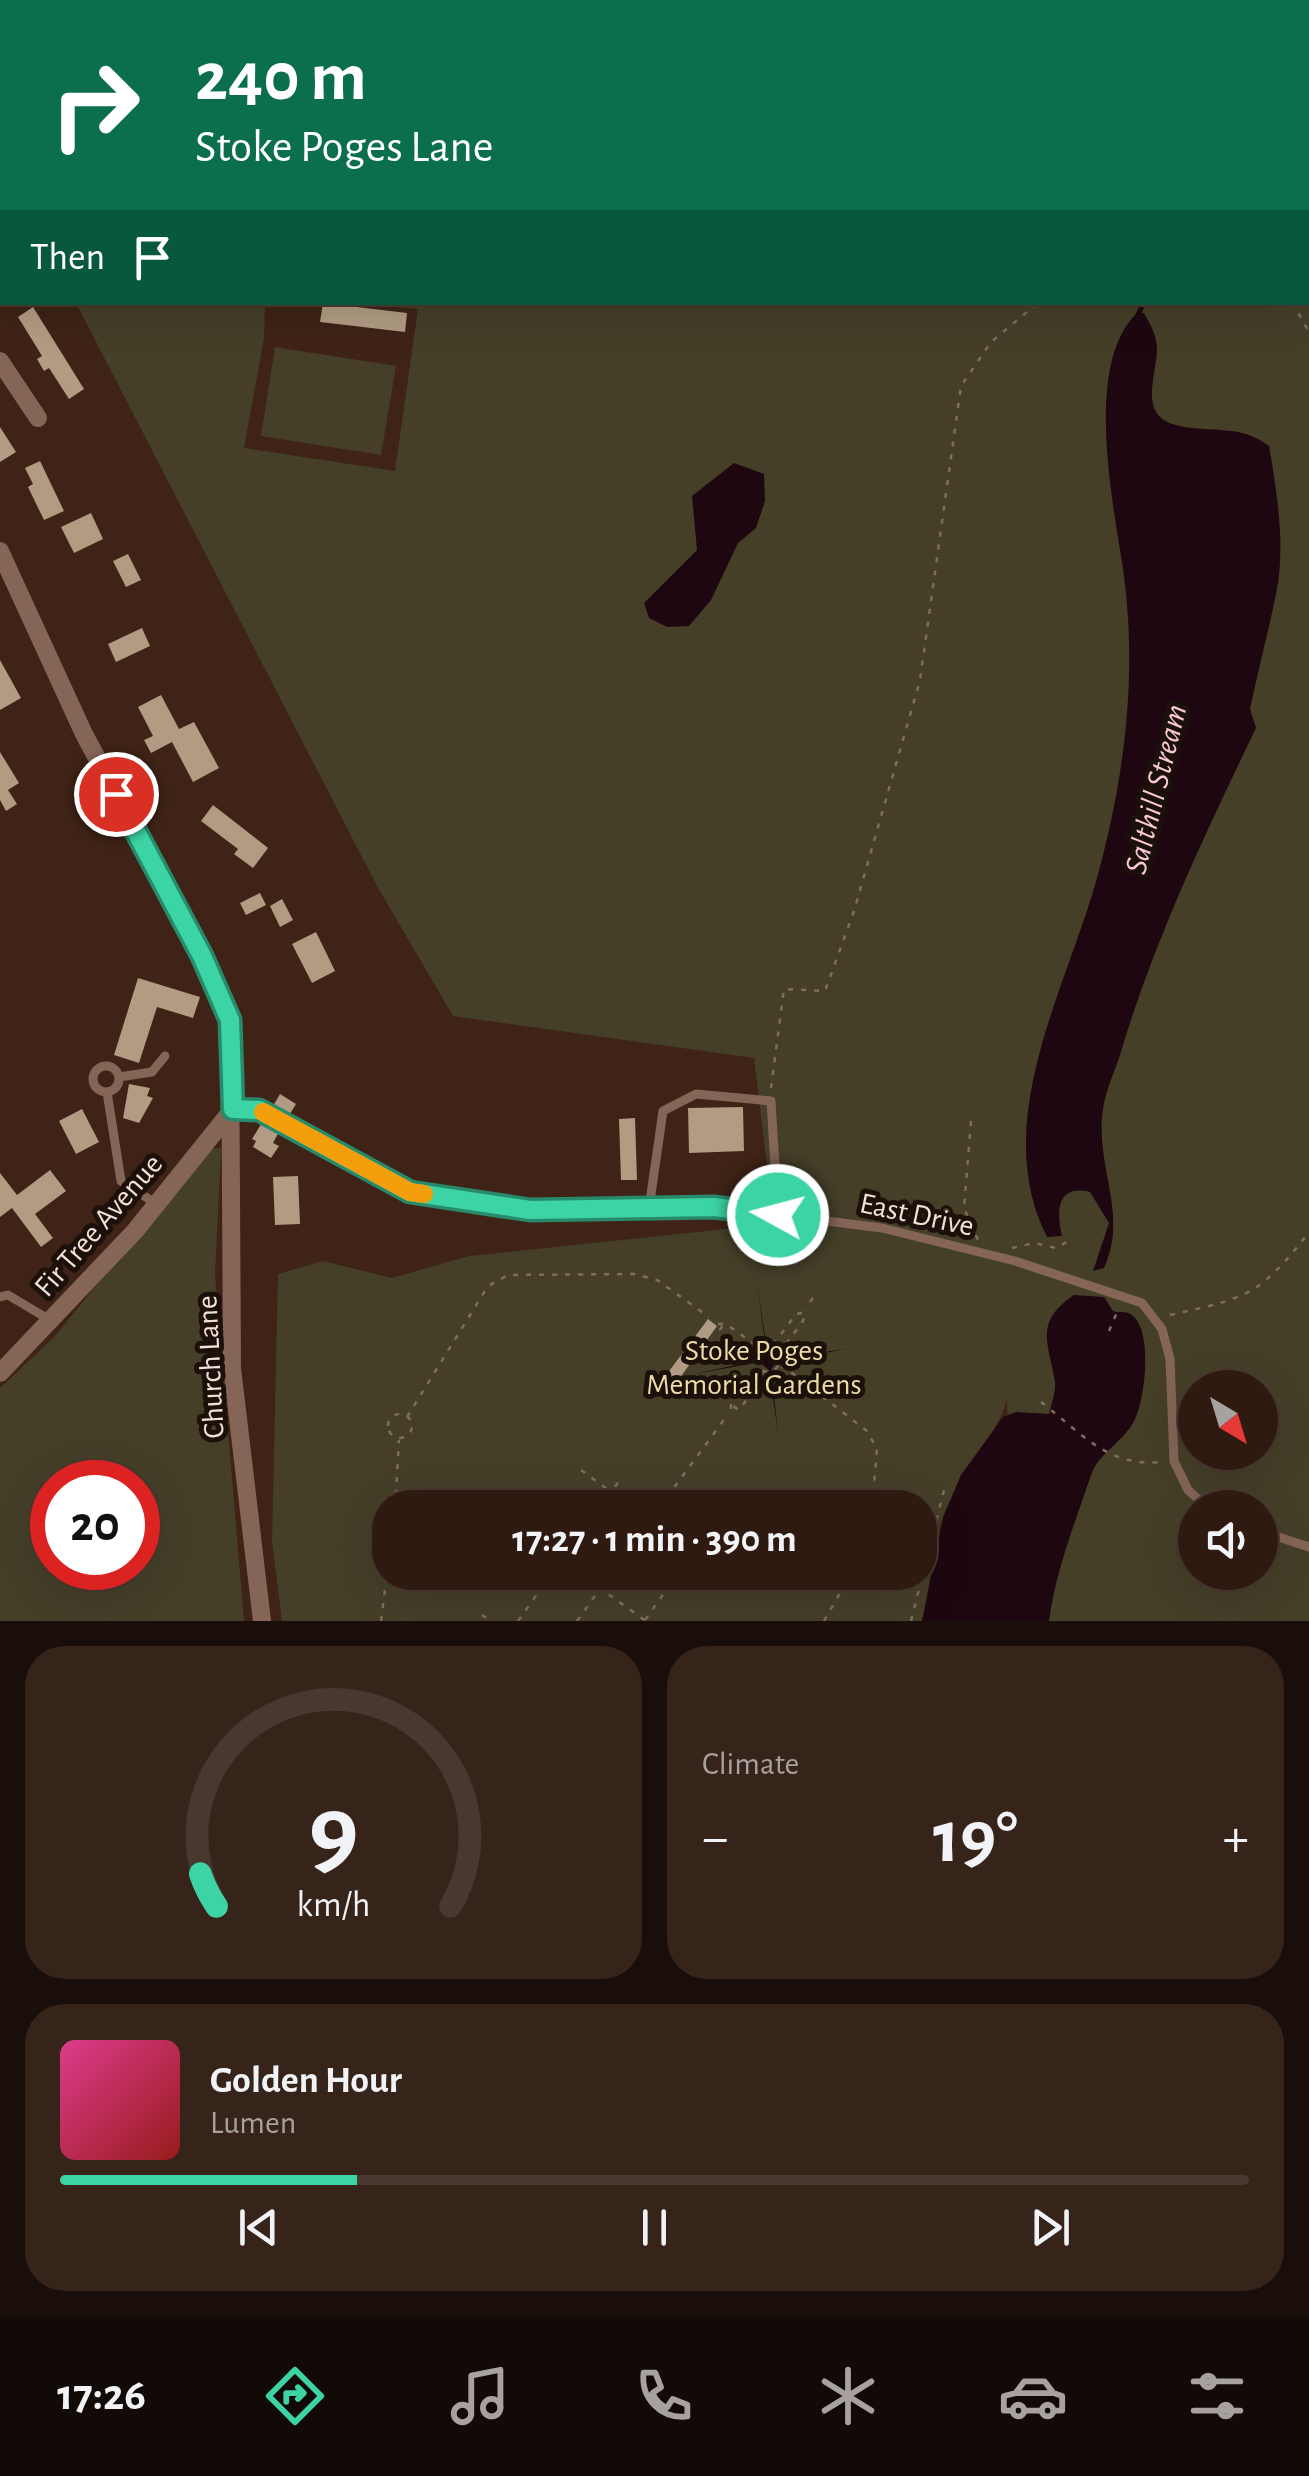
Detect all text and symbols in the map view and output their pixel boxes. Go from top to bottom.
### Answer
icon: right [30,40,160,170]
text: 240 m [195,43,367,113]
text: Stoke Poges Lane [195,125,493,170]
icon: arrive [125,230,180,285]
text: Then [30,239,105,277]
water label: Salthill Stream [1119,701,1192,877]
pin [74,752,159,837]
icon: arrive [89,767,144,822]
street label: Fir Tree Avenue [29,1149,168,1302]
position arrow [726,1163,830,1267]
street label: East Drive [857,1188,977,1242]
street label: Church Lane [192,1295,230,1439]
park label: Stoke Poges Memorial Gardens [646,1336,862,1400]
north arrow [1178,1370,1278,1470]
map controls [1178,1370,1278,1590]
speed limit sign: 20 [30,1460,160,1590]
button: sound [1178,1490,1278,1590]
text: 17:27 · 1 min · 390 m [512,1521,797,1559]
text: Climate [702,1748,799,1780]
text: 9 [308,1781,359,1885]
text: 19° [933,1801,1018,1876]
text: − [702,1811,728,1866]
text: + [1223,1811,1249,1866]
text: km/h [297,1887,370,1923]
text: Golden Hour [210,2062,402,2100]
text: Lumen [210,2107,296,2139]
icon: previous [231,2200,286,2255]
icon: pause [627,2200,682,2255]
icon: next [1023,2200,1078,2255]
icon: directions [260,2361,330,2431]
icon: music [445,2361,515,2431]
icon: phone [629,2361,699,2431]
icon: climate [813,2361,883,2431]
icon: car [998,2361,1068,2431]
icon: filters [1182,2361,1252,2431]
text: 17:26 [57,2373,146,2418]

